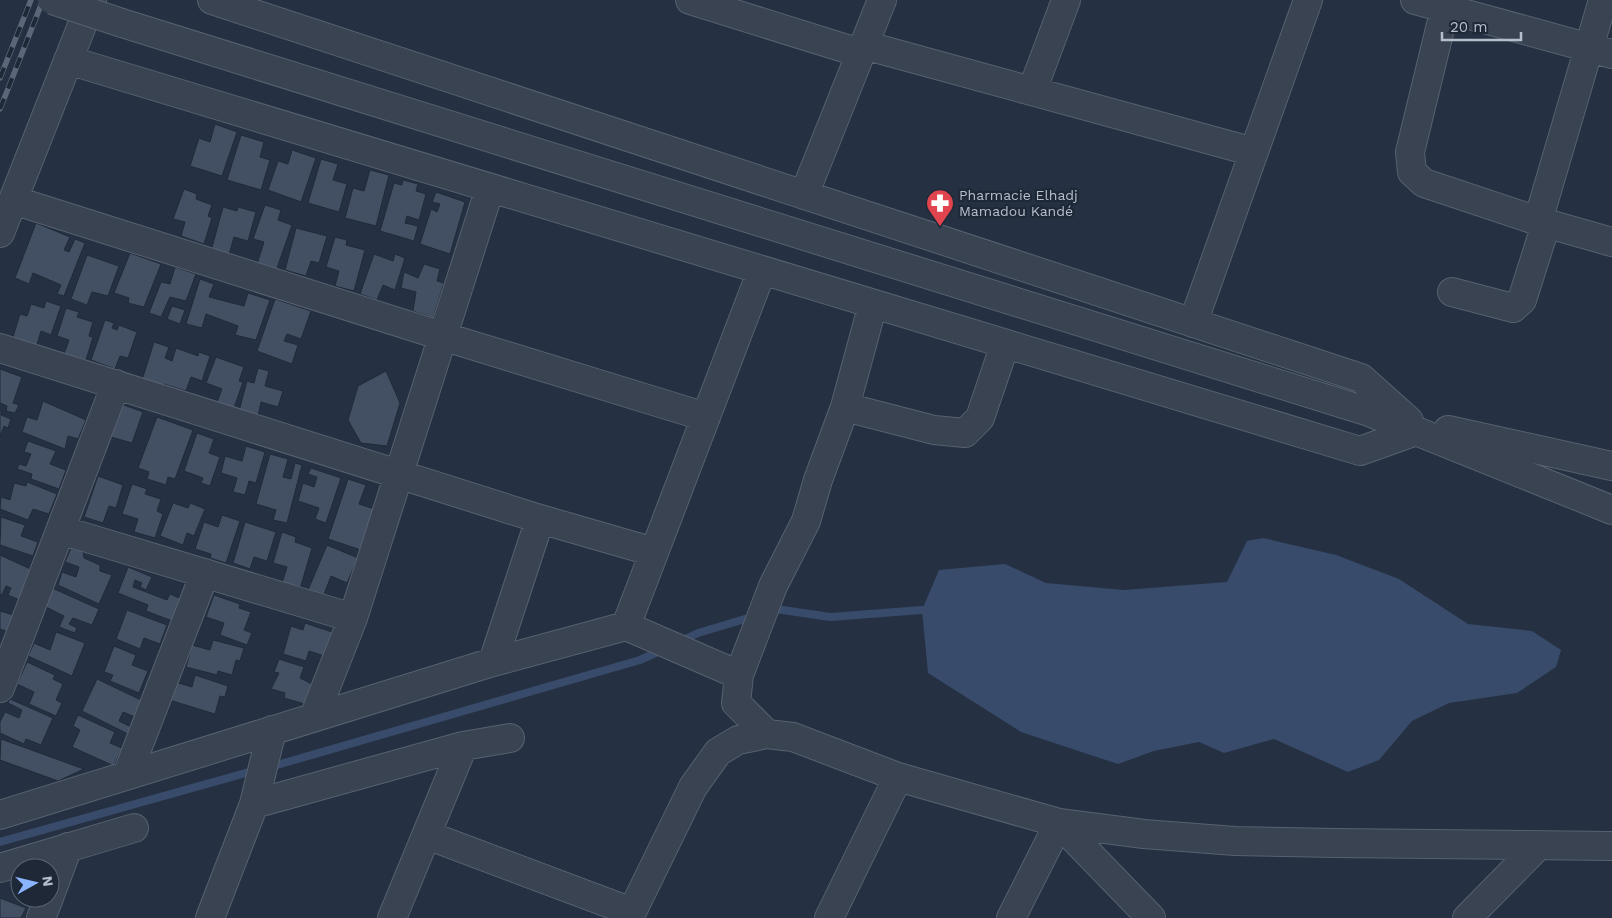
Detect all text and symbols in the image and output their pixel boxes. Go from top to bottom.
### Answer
scale bar [1442,10,1521,42]
text: 20 m [1450,18,1488,36]
place label: Pharmacie Elhadj Mamadou Kandé [959,187,1078,219]
pharmacy icon: Pharmacie Elhadj Mamadou Kandé [925,188,955,227]
north arrow [10,858,60,908]
text: N [39,875,57,887]

